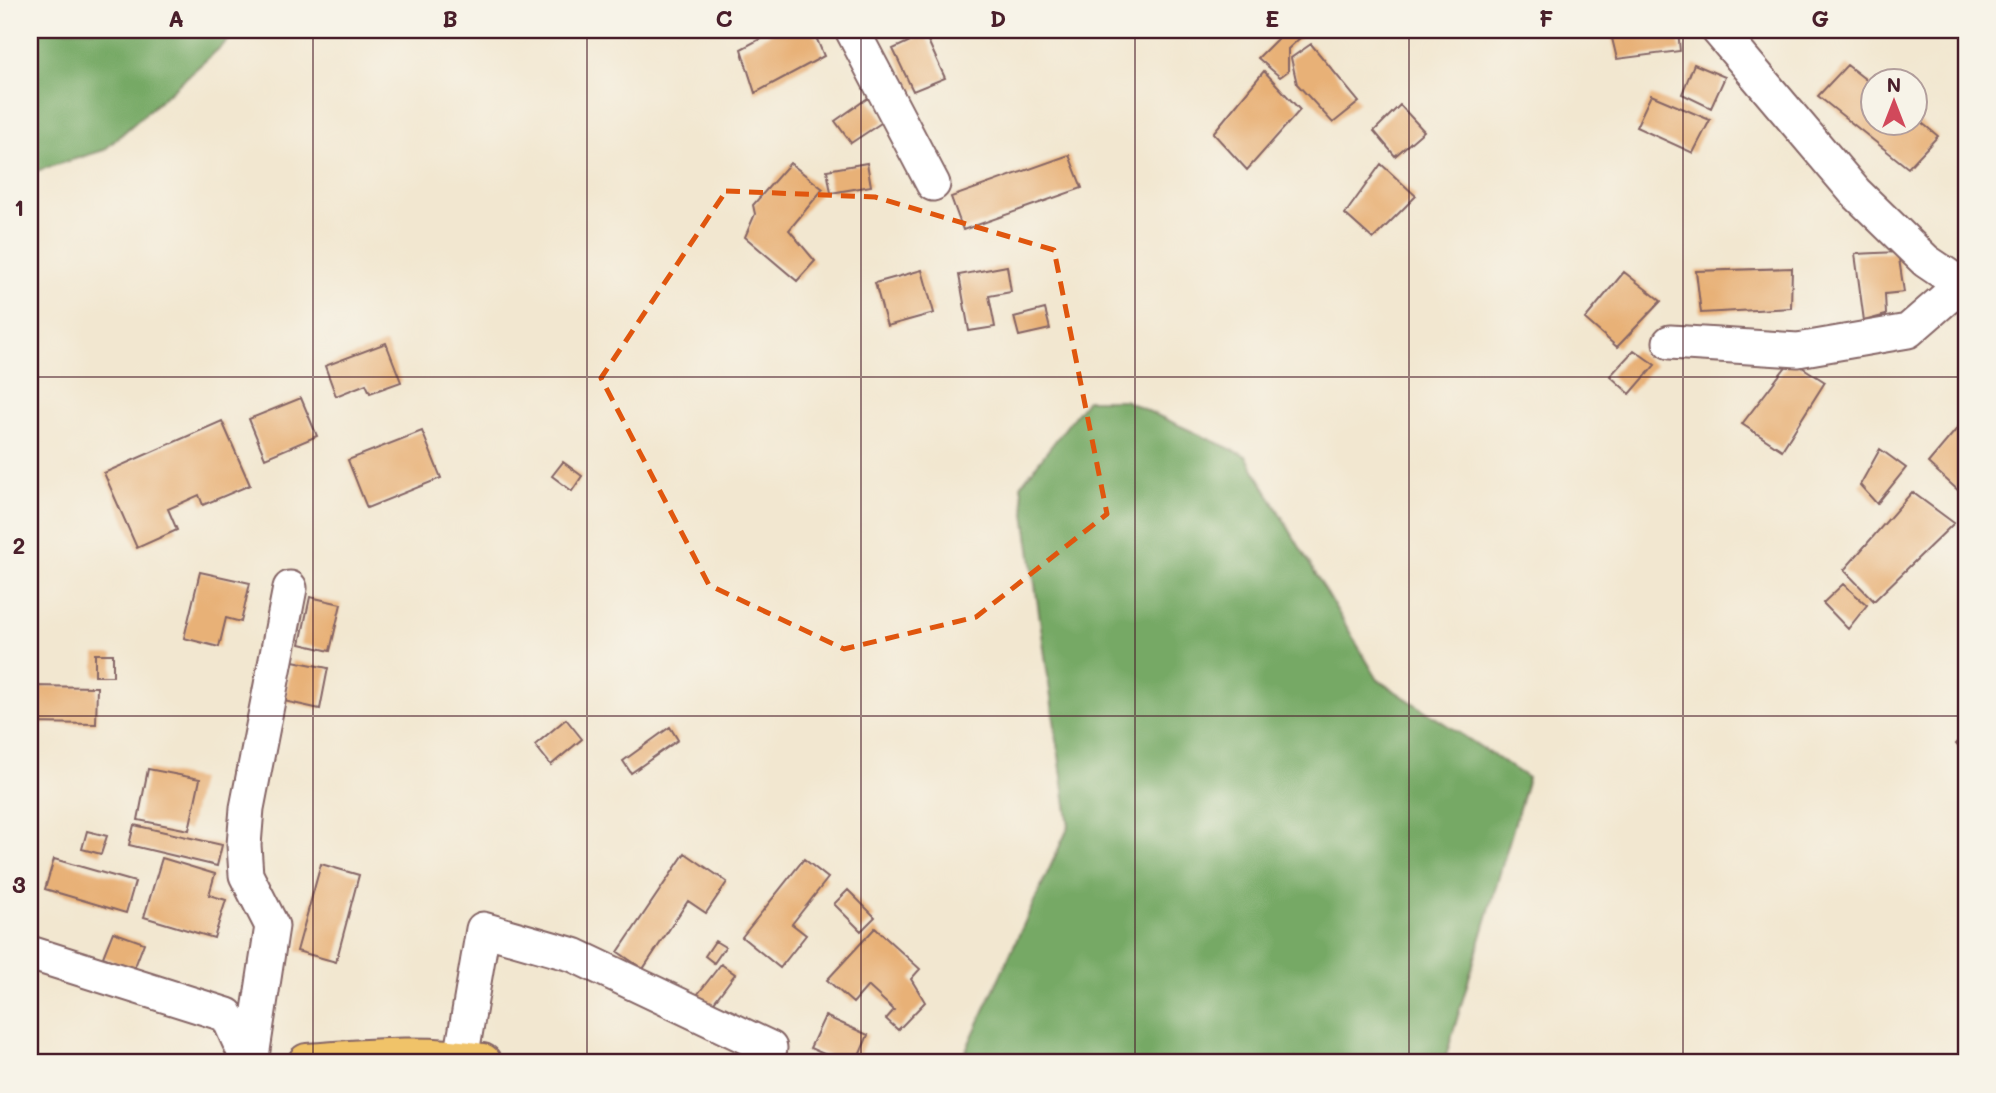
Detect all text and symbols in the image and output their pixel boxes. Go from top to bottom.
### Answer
text: A [168,3,184,33]
text: B [442,3,458,33]
text: C [715,3,733,33]
text: D [990,3,1006,33]
text: E [1265,3,1279,33]
text: F [1539,3,1553,33]
text: G [1811,3,1829,33]
north arrow [1860,66,1930,136]
text: N [1887,72,1901,97]
text: 1 [14,192,24,222]
text: 2 [13,530,25,560]
text: 3 [12,869,26,899]

